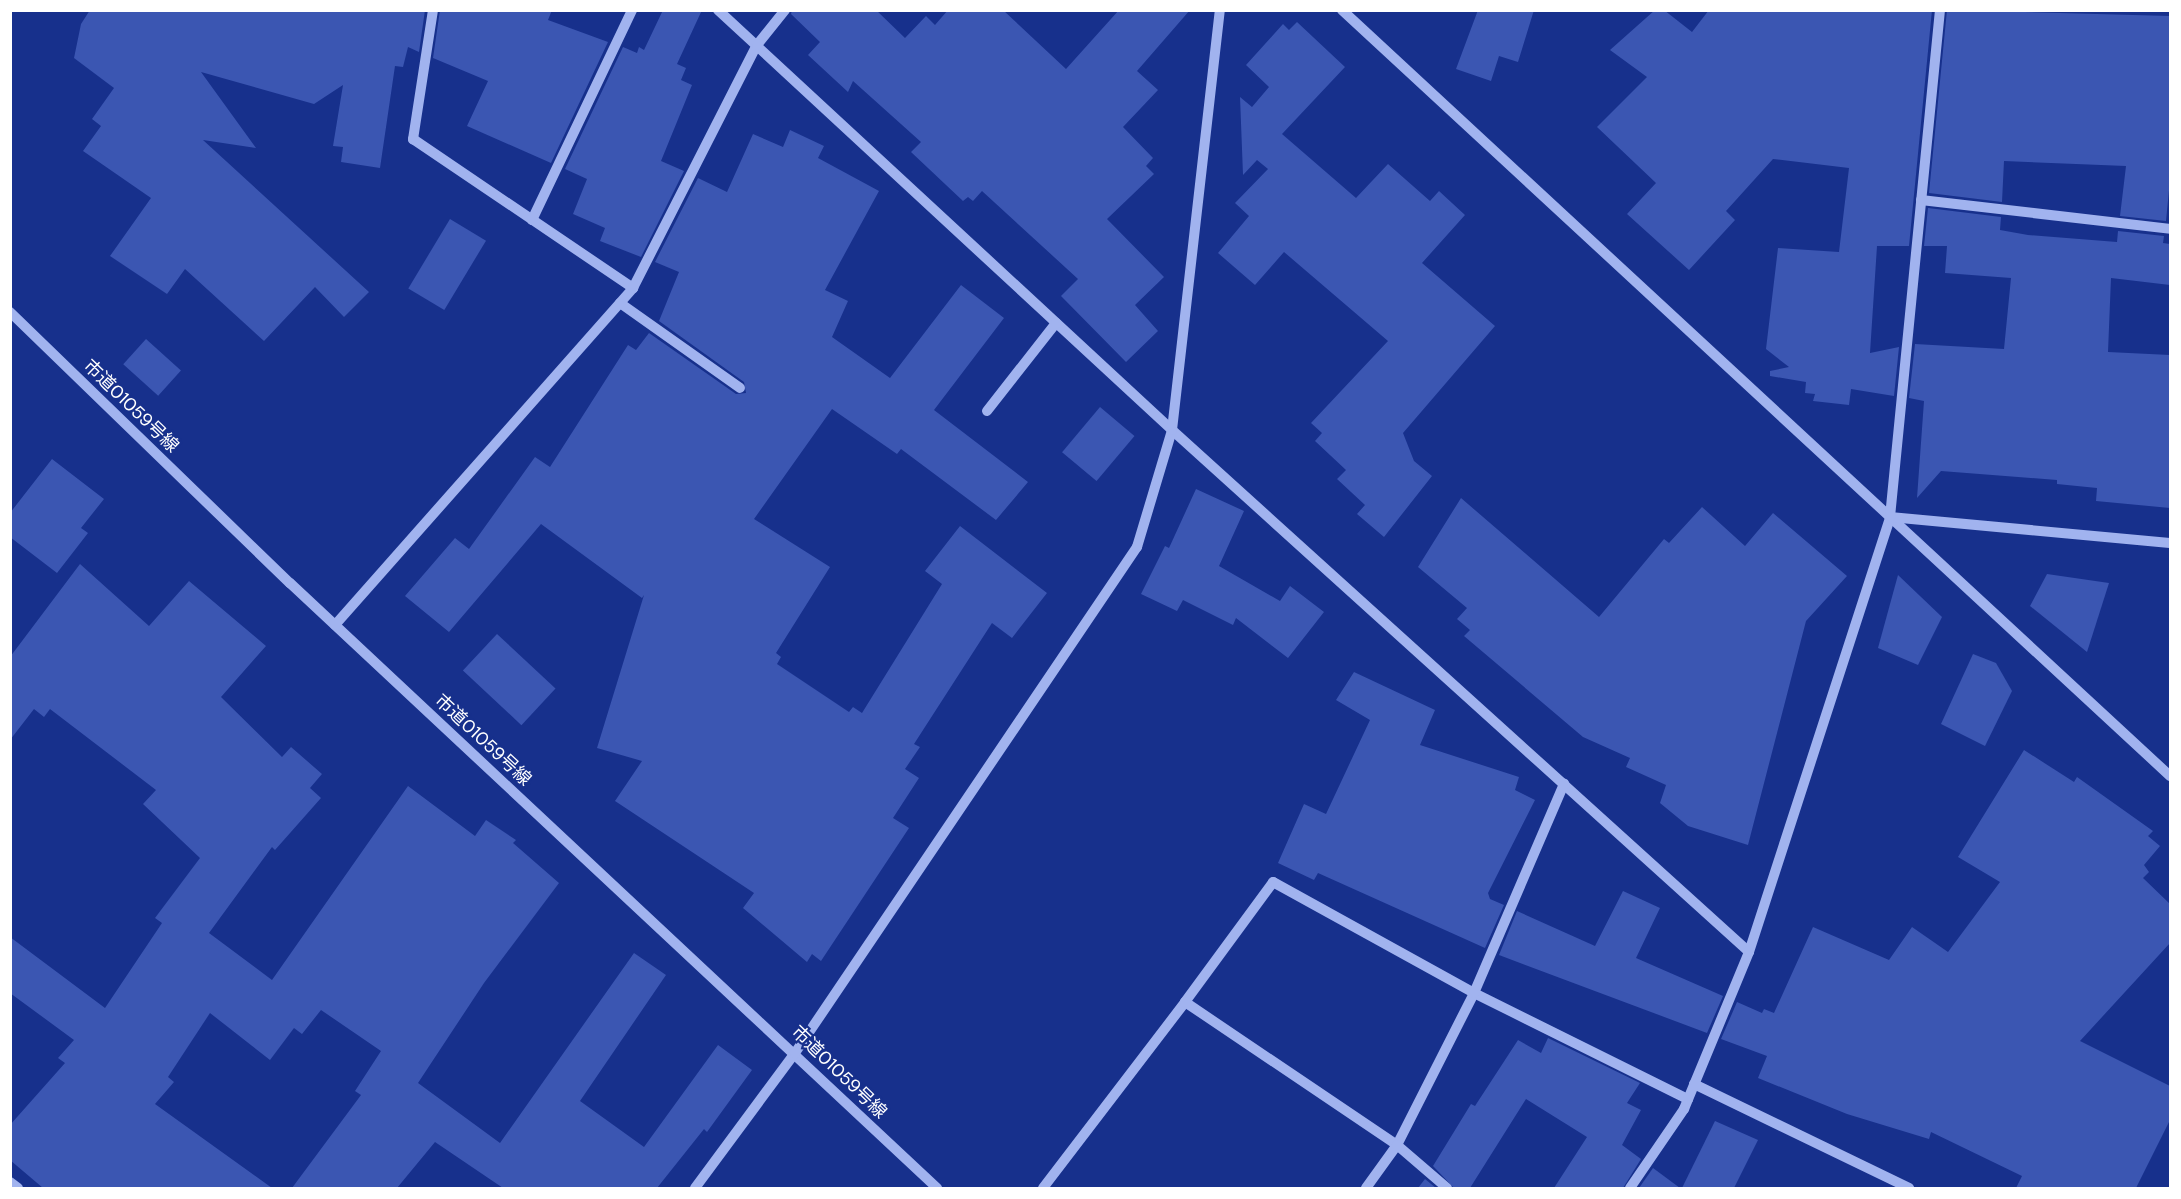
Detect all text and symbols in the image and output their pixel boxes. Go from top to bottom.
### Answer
street label: 市道01059号線 [79,355,183,457]
street label: 市道01059号線 [430,690,536,790]
street label: 市道01059号線 [787,1021,891,1123]

